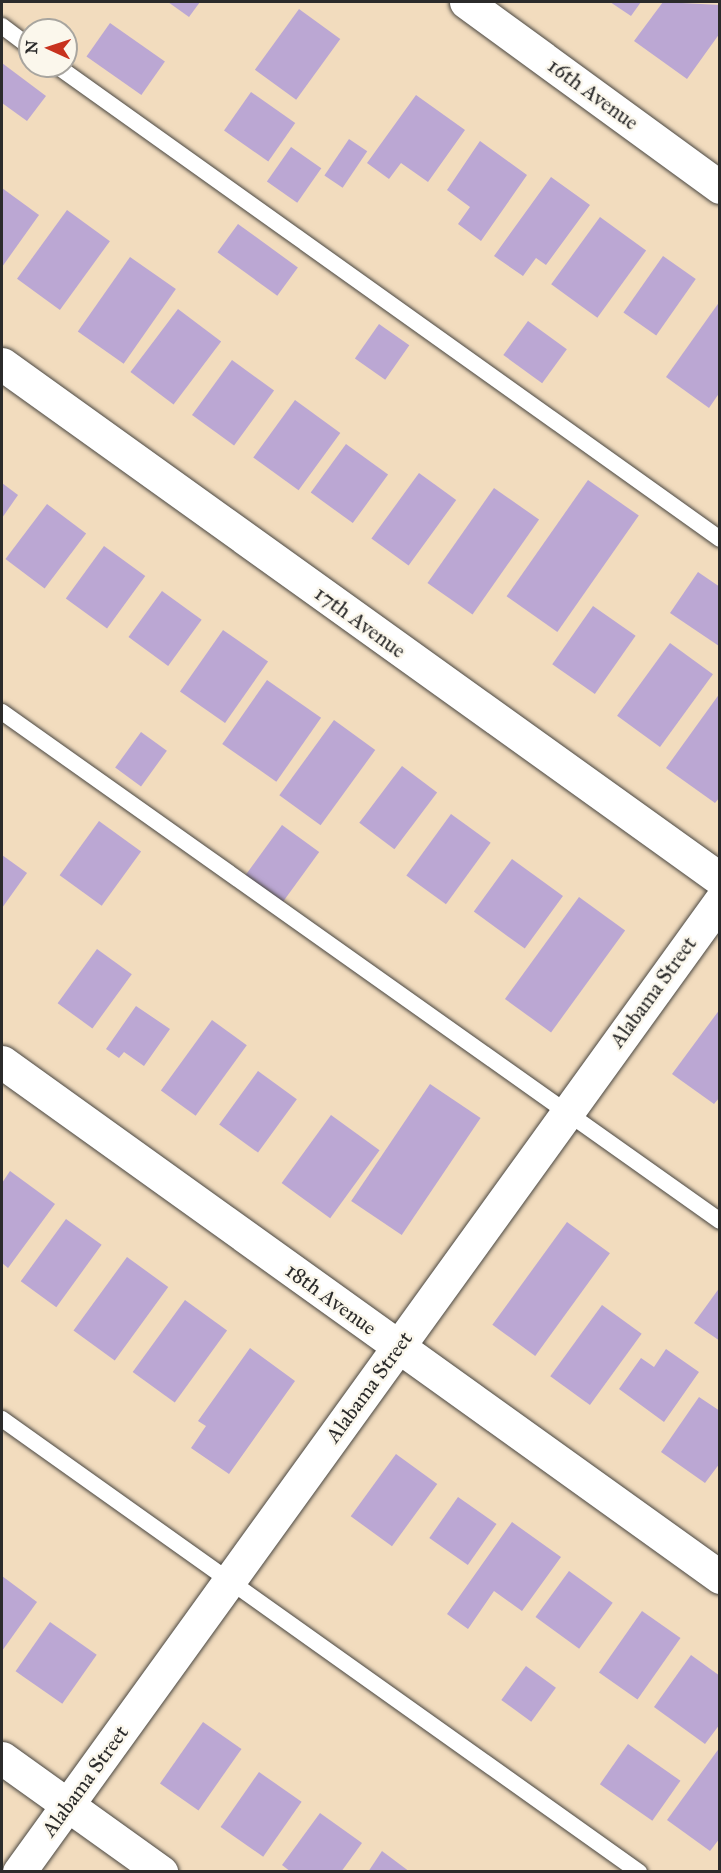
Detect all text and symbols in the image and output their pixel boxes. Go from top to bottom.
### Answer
north arrow [18,18,78,78]
text: N [22,40,41,54]
street label: 16th Avenue [543,53,643,135]
street label: 17th Avenue [310,581,410,663]
street label: Alabama Street [604,932,702,1052]
street label: 18th Avenue [281,1258,381,1340]
street label: Alabama Street [320,1327,418,1447]
street label: Alabama Street [36,1721,134,1841]

